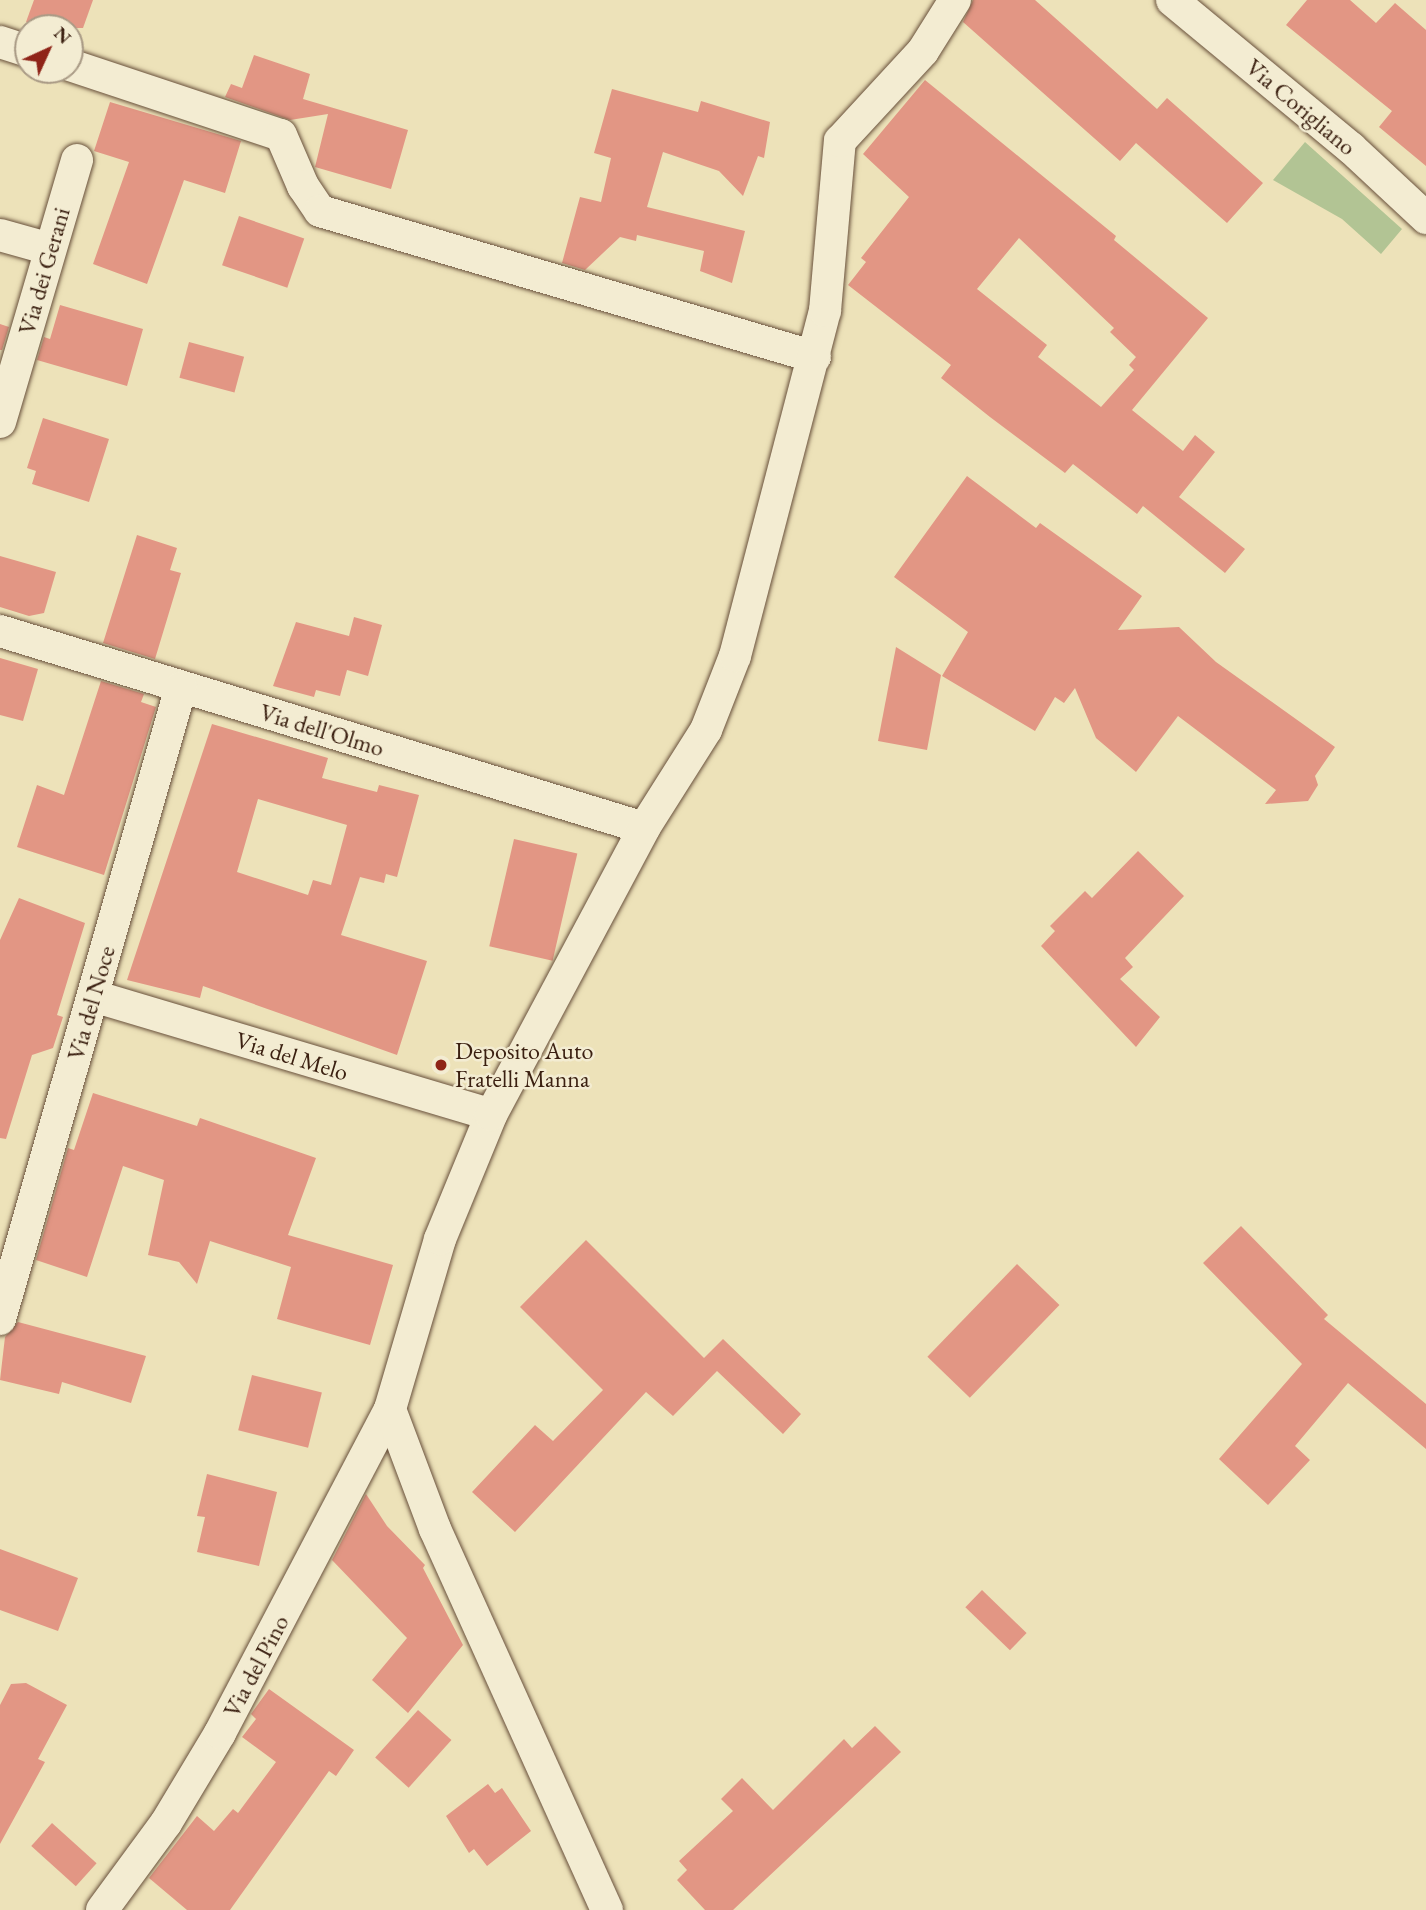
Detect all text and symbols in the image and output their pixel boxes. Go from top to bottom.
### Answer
north arrow [14,14,84,84]
text: N [49,21,77,49]
street label: Via Corigliano [1240,53,1362,161]
street label: Via dei Gerani [12,204,76,338]
street label: Via dell'Olmo [256,697,388,763]
street label: Via del Noce [61,943,121,1063]
street label: Via del Melo [232,1025,352,1087]
place label: Deposito Auto Fratelli Manna [455,1037,593,1093]
marker: Deposito Auto Fratelli Manna [433,1057,449,1073]
street label: Via del Pino [217,1610,295,1722]

